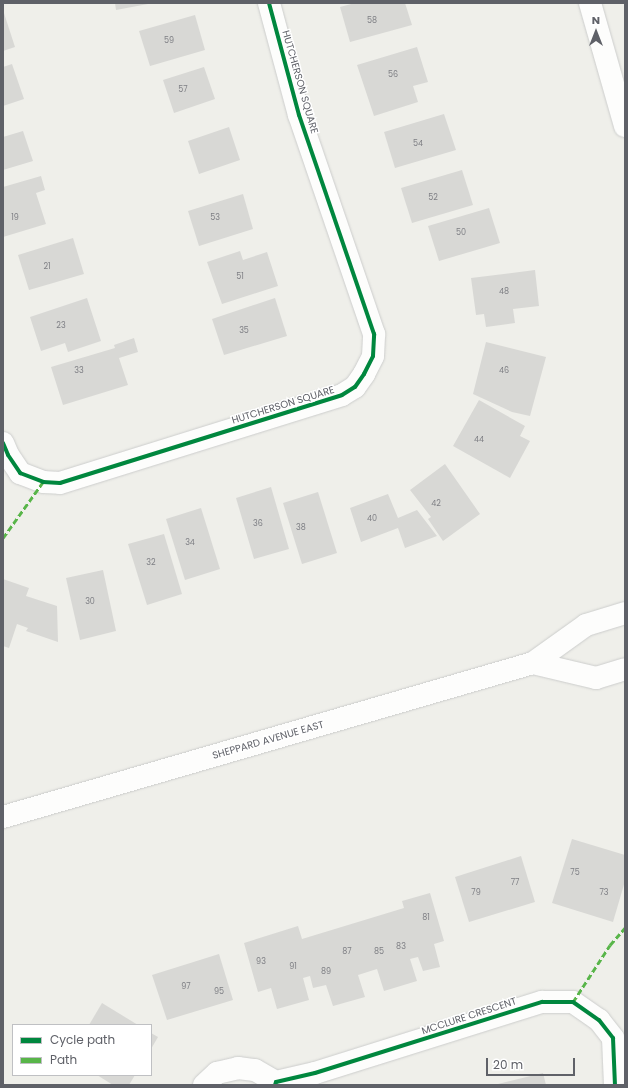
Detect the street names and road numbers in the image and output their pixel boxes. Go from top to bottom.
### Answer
street label: HUTCHERSON SQUARE [280,29,320,135]
street label: HUTCHERSON SQUARE [230,384,336,426]
street label: SHEPPARD AVENUE EAST [211,718,325,762]
street label: MCCLURE CRESCENT [420,995,518,1037]

